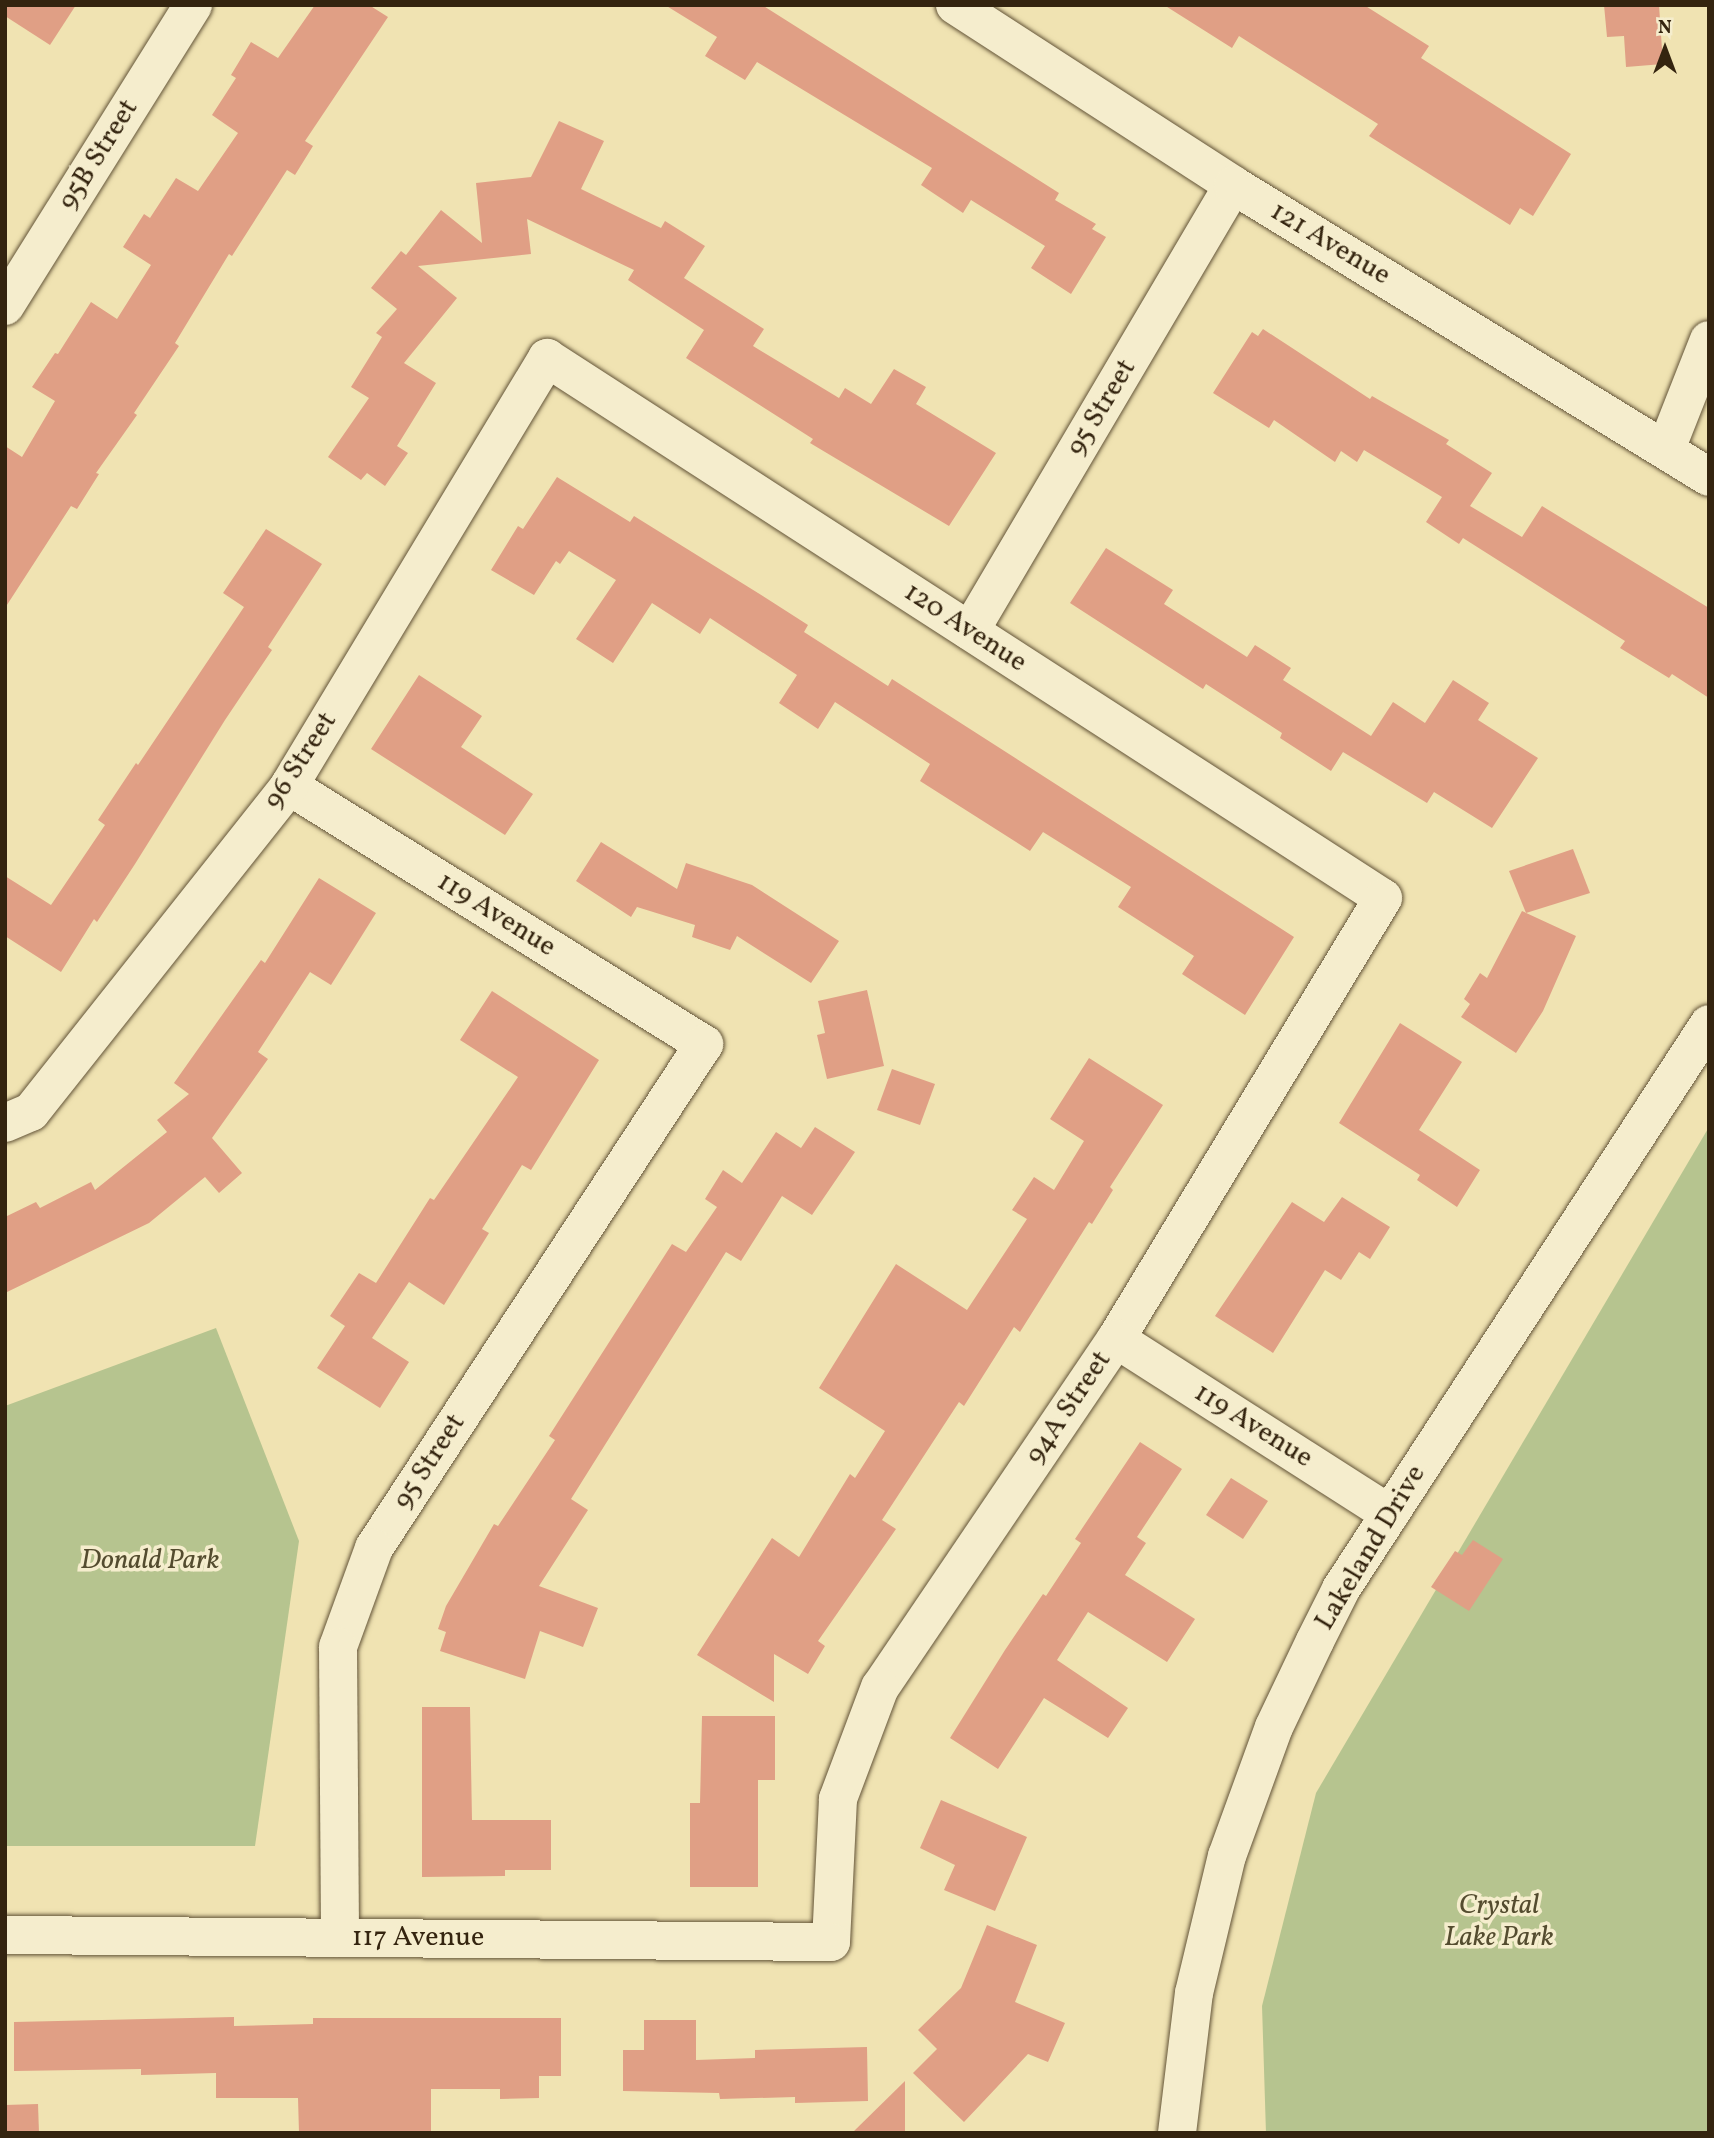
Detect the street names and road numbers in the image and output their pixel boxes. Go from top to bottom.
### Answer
street label: 95B Street [52,93,146,217]
street label: 121 Avenue [1264,195,1396,293]
street label: 95 Street [1060,354,1144,462]
street label: 120 Avenue [897,576,1033,680]
street label: 96 Street [257,706,345,816]
street label: 119 Avenue [431,865,561,965]
street label: 94A Street [1019,1345,1119,1471]
street label: 119 Avenue [1188,1376,1318,1476]
street label: 95 Street [387,1408,473,1516]
street label: Lakeland Drive [1309,1459,1433,1637]
street label: 117 Avenue [352,1921,484,1955]

